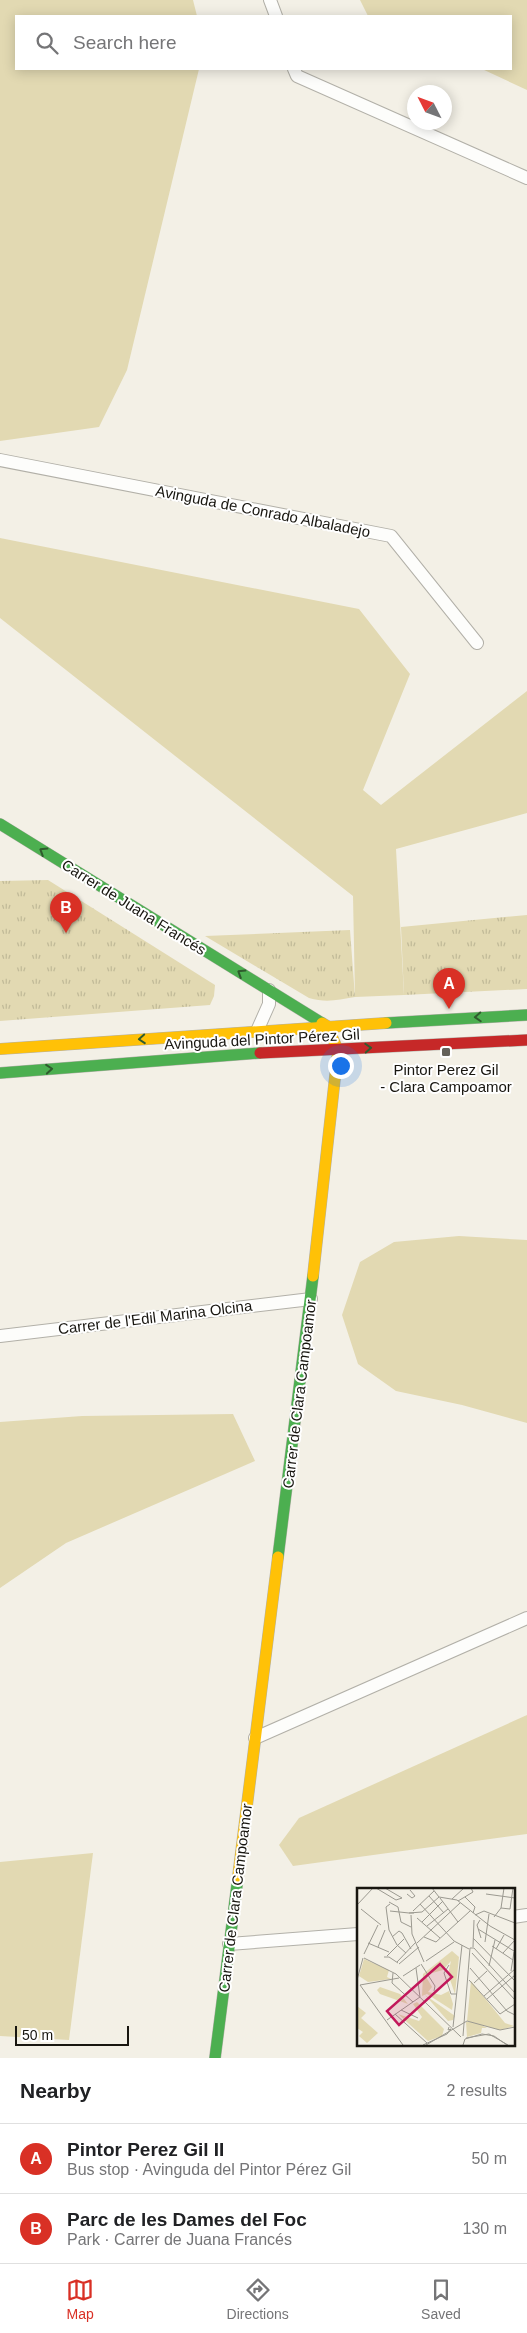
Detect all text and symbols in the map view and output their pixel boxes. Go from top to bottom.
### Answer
search box [15,15,512,70]
icon: search [33,29,61,57]
text: Search here [73,32,177,53]
north arrow [407,85,452,130]
street label: Avinguda de Conrado Albaladejo [154,482,372,540]
one-way arrow [39,847,48,857]
street label: Carrer de Juana Francés [59,856,209,958]
pin: B [50,892,82,933]
pin: A [433,968,465,1009]
one-way arrow [237,969,246,979]
one-way arrow [474,1012,482,1023]
street label: Avinguda del Pintor Pérez Gil [164,1025,360,1053]
one-way arrow [137,1033,145,1044]
one-way arrow [364,1043,372,1054]
marker: Pintor Perez Gil - Clara Campoamor [440,1046,452,1058]
your location [328,1053,354,1079]
place label: Pintor Perez Gil - Clara Campoamor [380,1061,512,1095]
one-way arrow [45,1064,53,1075]
street label: Carrer de l'Edil Marina Olcina [57,1297,254,1337]
street label: Carrer de Clara Campoamor [279,1299,319,1489]
street label: Carrer de Clara Campoamor [215,1803,255,1993]
inset map [357,1888,514,2046]
scale bar [15,2023,129,2046]
text: 50 m [22,2027,53,2043]
text: Nearby [20,2079,91,2102]
text: 2 results [447,2082,507,2099]
text: Pintor Perez Gil II [67,2139,224,2160]
text: A [30,2150,42,2167]
text: 50 m [471,2150,507,2167]
text: Bus stop · Avinguda del Pintor Pérez Gil [67,2161,351,2178]
text: Parc de les Dames del Foc [67,2209,307,2230]
text: B [30,2220,42,2237]
text: 130 m [463,2220,507,2237]
text: Park · Carrer de Juana Francés [67,2231,292,2248]
tab: Map [66,2276,94,2322]
tab: Directions [227,2276,289,2322]
tab: Saved [421,2276,461,2322]

